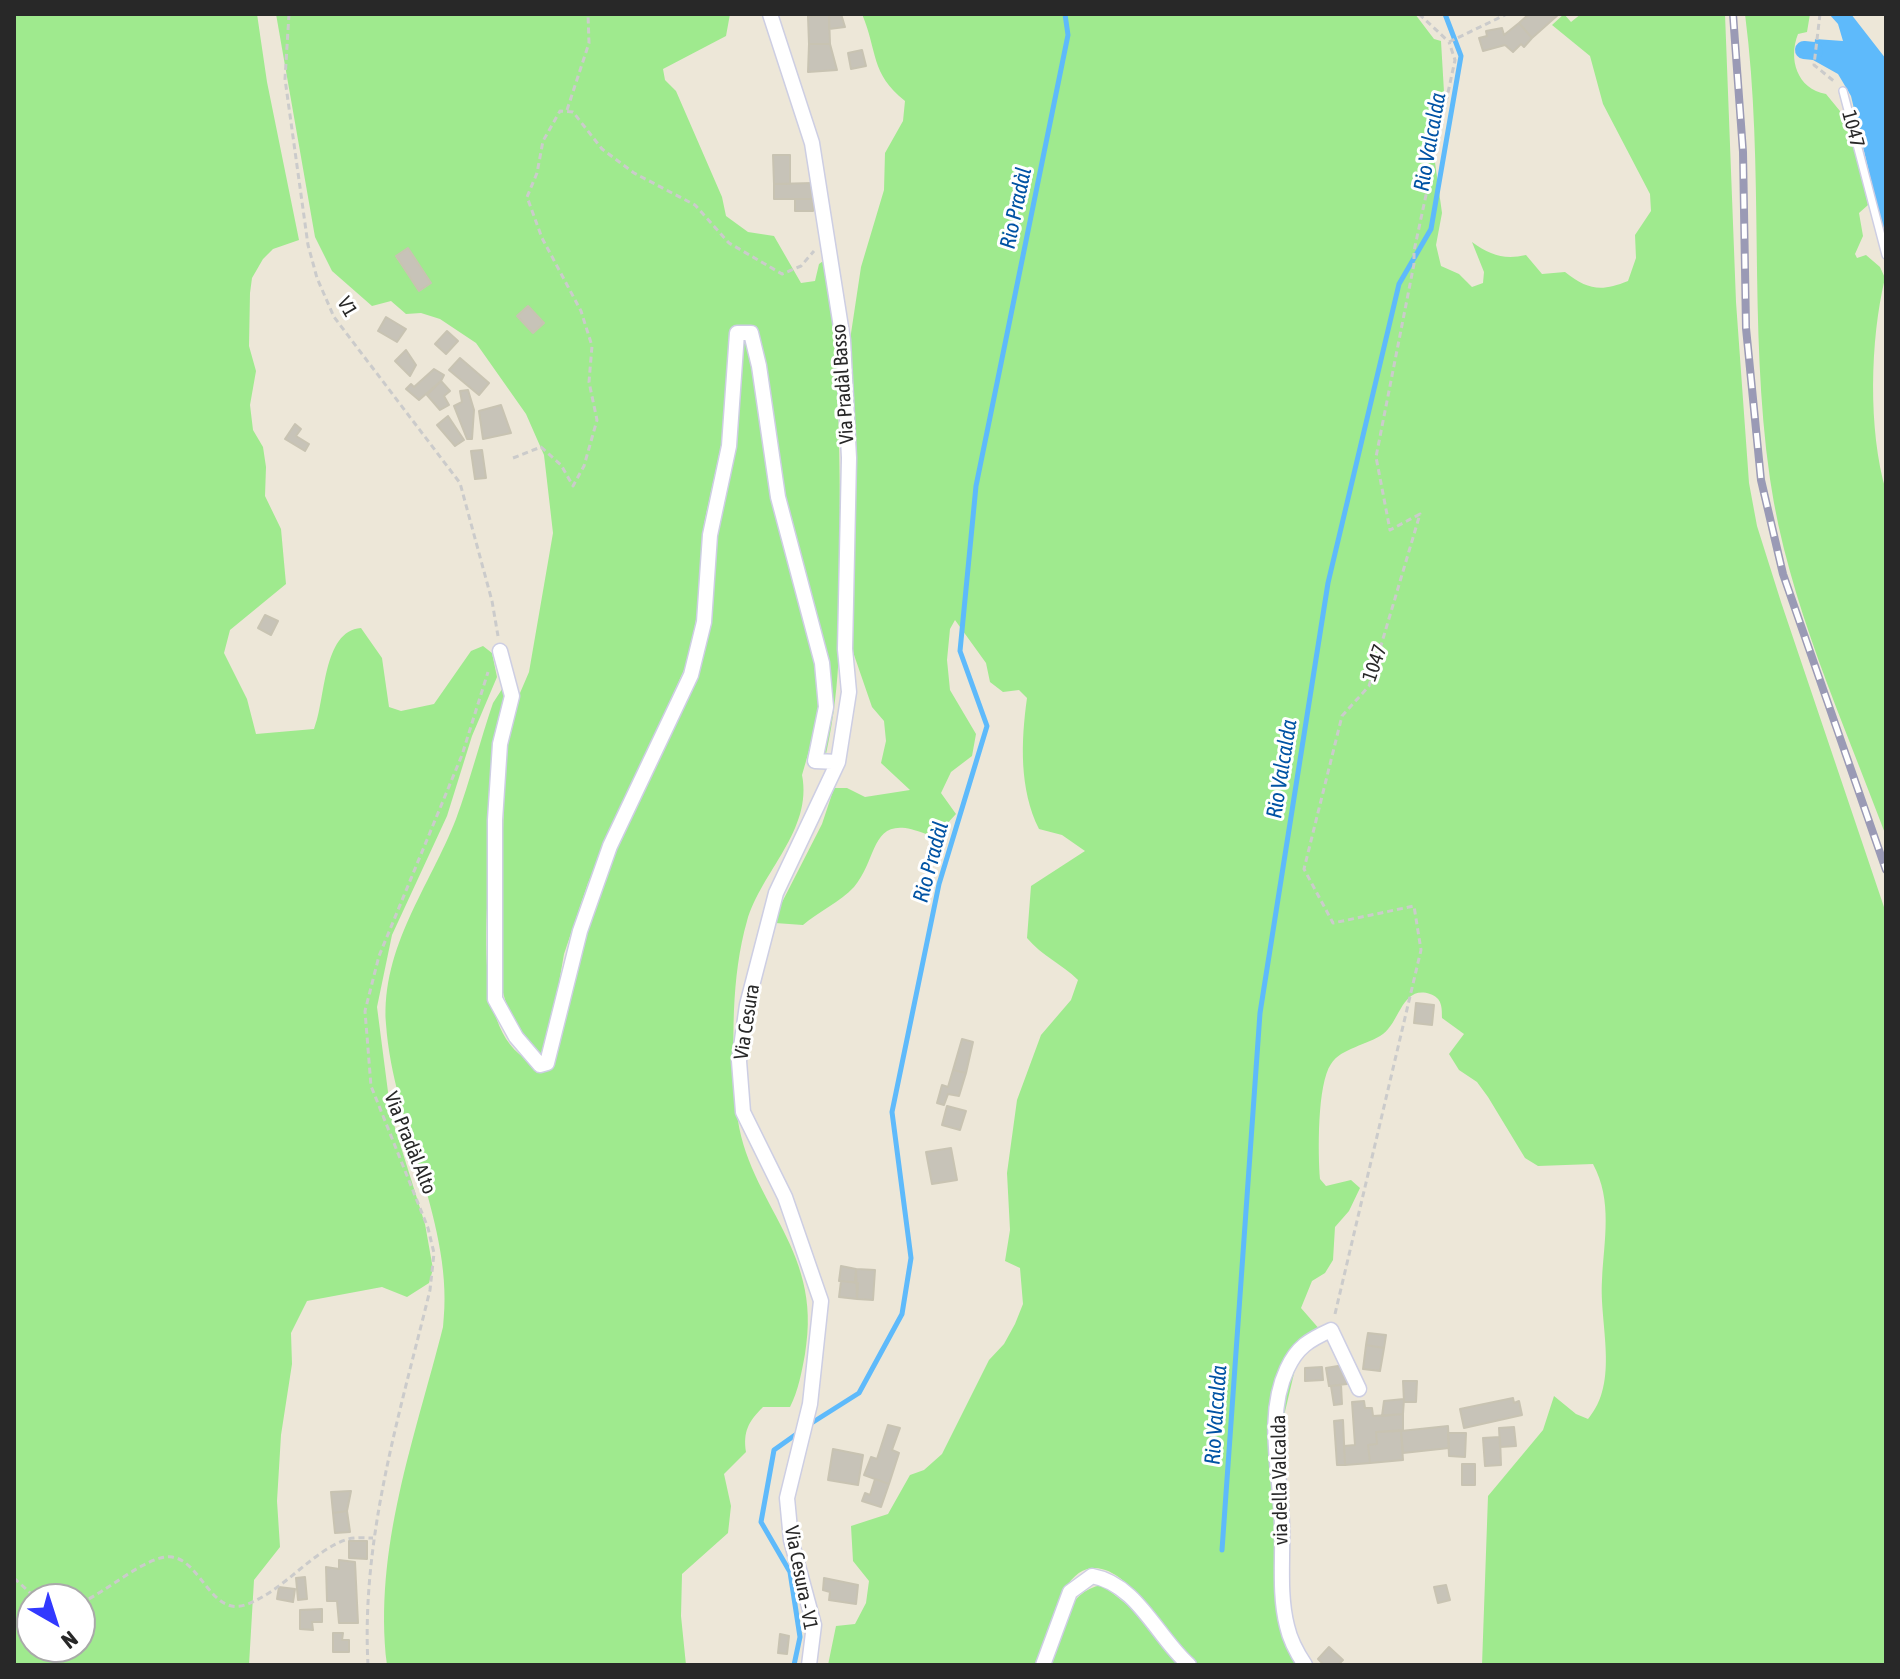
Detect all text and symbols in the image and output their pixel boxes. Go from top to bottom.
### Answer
water label: Rio Valcalda [1408,91,1452,193]
street label: 1047 [1837,108,1869,150]
water label: Rio Pradàl [994,165,1038,251]
street label: V1 [332,293,362,321]
street label: Via Pradàl Basso [827,323,859,445]
street label: 1047 [1358,641,1392,685]
water label: Rio Valcalda [1261,718,1303,820]
water label: Rio Pradàl [908,819,954,905]
street label: Via Cesura [729,983,765,1061]
street label: Via Pradàl Alto [379,1088,441,1198]
water label: Rio Valcalda [1199,1364,1233,1466]
street label: via della Valcalda [1267,1415,1293,1545]
street label: Via Cesura - V1 [779,1524,823,1632]
north arrow [16,1583,96,1663]
text: N [57,1626,83,1654]

